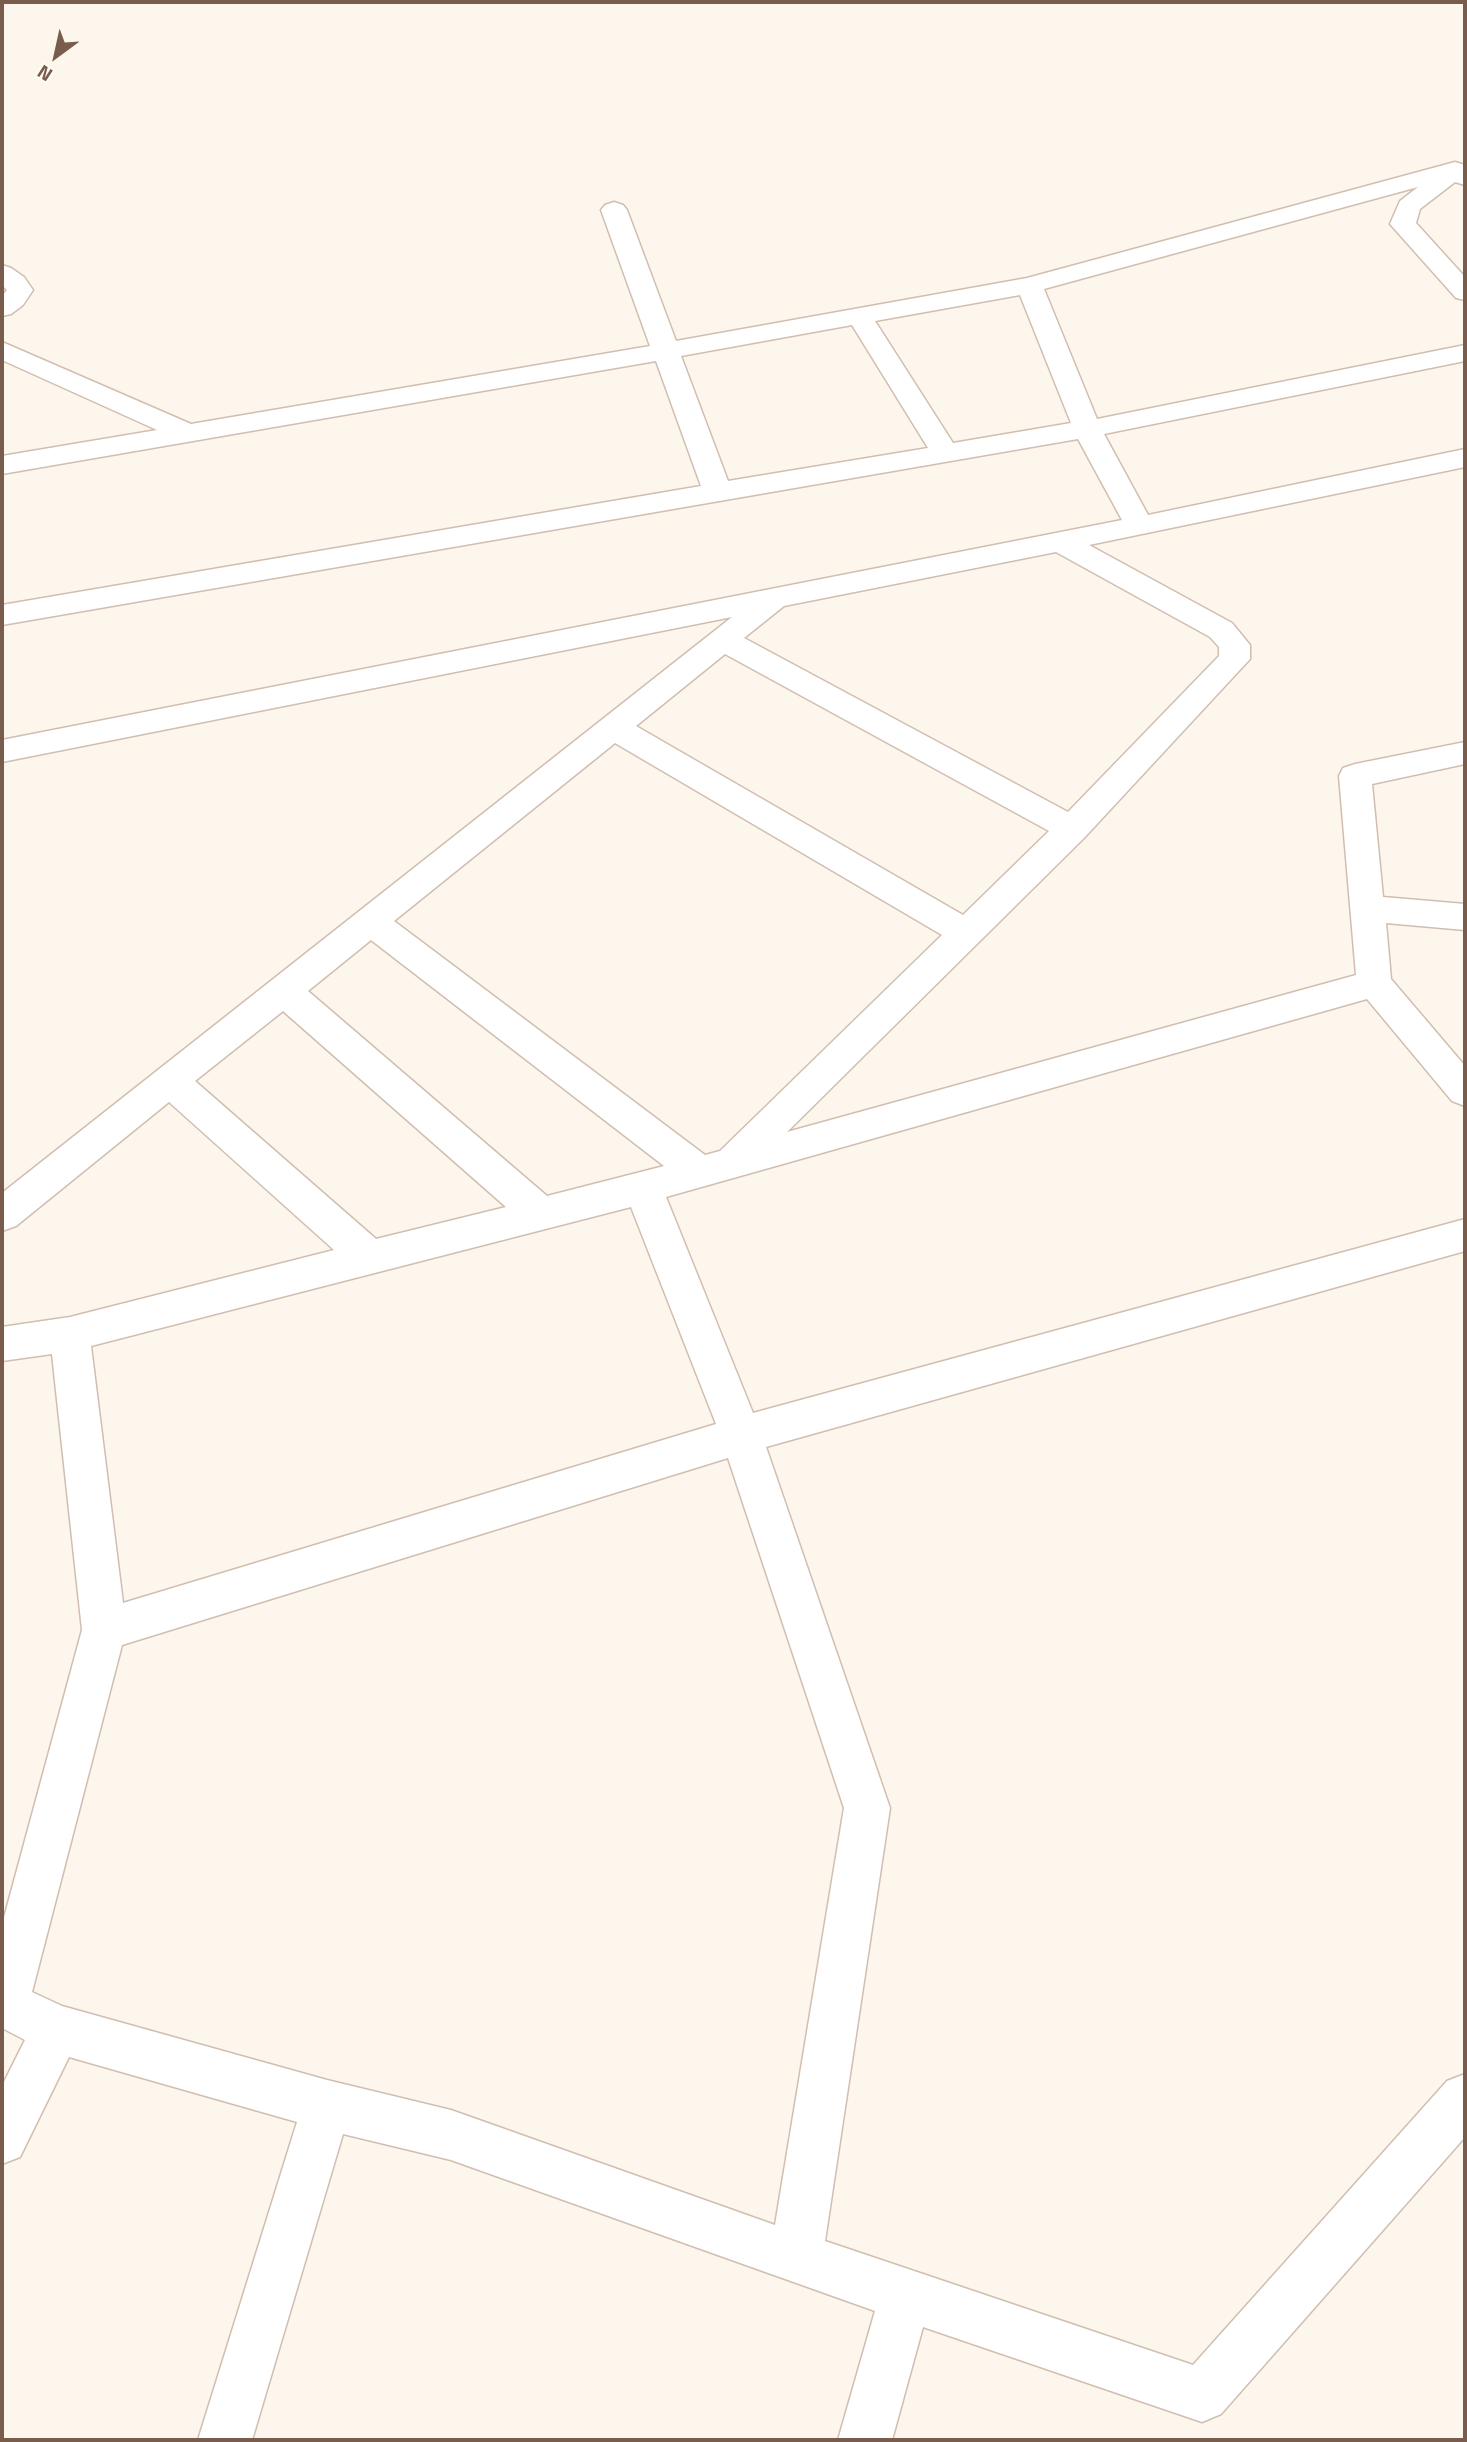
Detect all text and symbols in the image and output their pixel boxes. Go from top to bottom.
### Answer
north arrow [21,21,91,91]
text: N [31,58,58,90]

